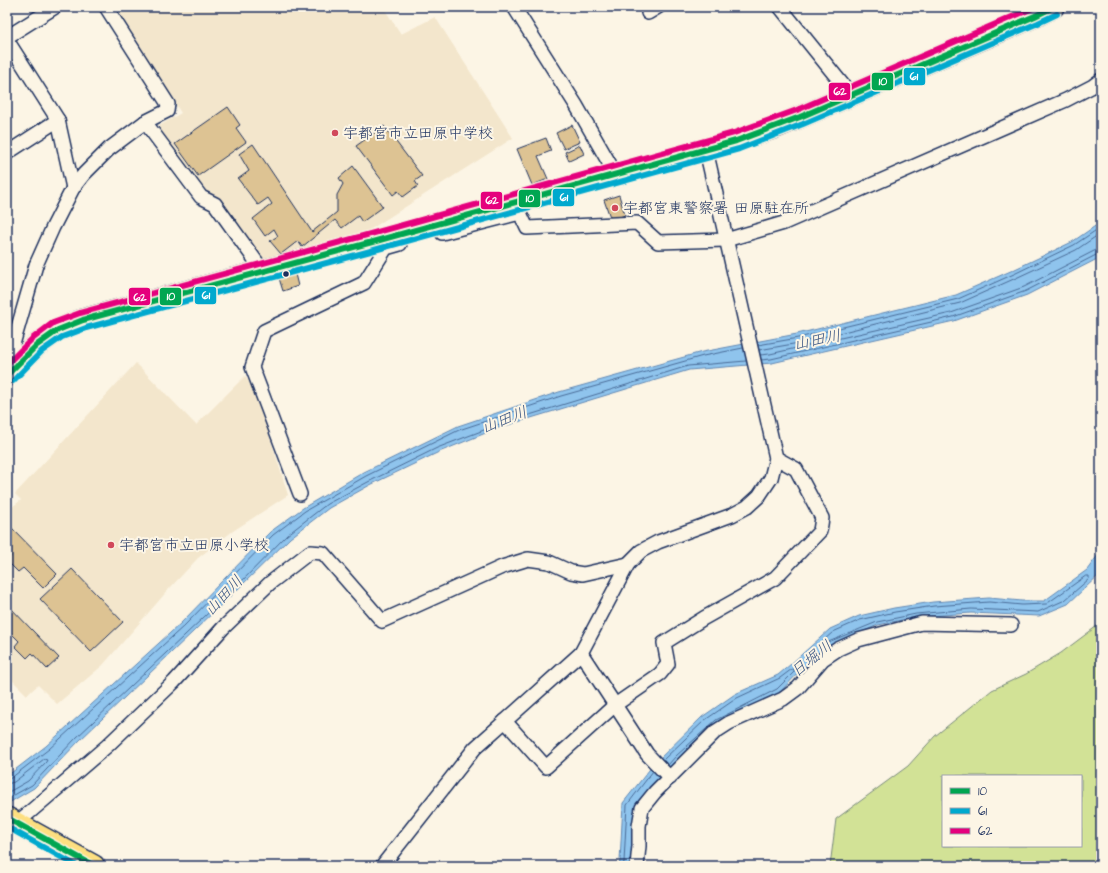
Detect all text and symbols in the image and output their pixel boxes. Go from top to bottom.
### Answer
line badge: 61 [903,67,926,86]
text: 61 [910,69,919,84]
line badge: 10 [871,72,894,91]
text: 10 [879,74,887,89]
line badge: 62 [828,82,851,101]
text: 62 [833,84,847,99]
place label: 宇都宮市立田原中学校 [343,123,493,144]
marker: 宇都宮市立田原中学校 [330,128,340,138]
line badge: 61 [552,188,575,207]
line badge: 10 [518,189,541,208]
text: 61 [560,190,569,205]
line badge: 62 [480,191,503,210]
text: 10 [526,191,534,206]
text: 62 [485,193,499,208]
place label: 宇都宮東警察署 田原駐在所 [623,198,809,219]
marker: 宇都宮東警察署 田原駐在所 [610,203,620,213]
unlabelled marker [281,269,291,279]
line badge: 61 [194,286,217,305]
line badge: 62 [128,287,151,306]
line badge: 10 [159,287,182,306]
text: 61 [202,288,211,303]
text: 10 [167,289,175,304]
text: 62 [133,290,147,305]
water label: 山田川 [792,325,843,355]
water label: 山田川 [478,401,531,439]
place label: 宇都宮市立田原小学校 [119,535,269,556]
marker: 宇都宮市立田原小学校 [106,540,116,550]
water label: 山田川 [199,571,248,621]
water label: 日堀川 [786,635,837,682]
legend [942,775,1082,847]
text: 10 [978,783,988,800]
text: 61 [978,803,988,820]
text: 62 [978,823,993,840]

